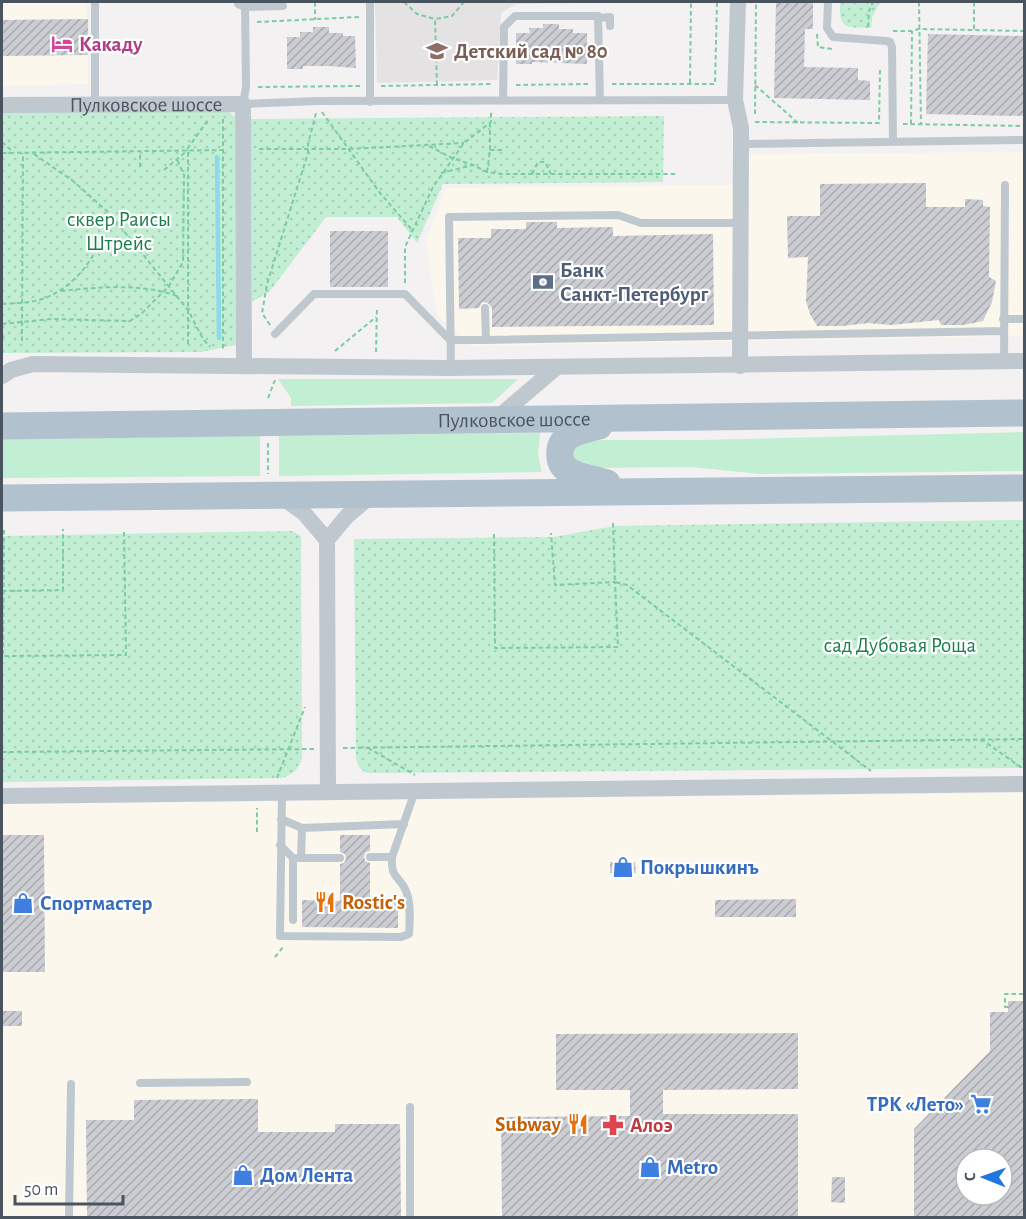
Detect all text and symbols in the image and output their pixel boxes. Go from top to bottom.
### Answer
hotel icon: Какаду [50,32,74,56]
place label: Какаду [79,34,143,55]
school or university icon: Детский сад № 80 [425,39,449,63]
place label: Детский сад № 80 [454,41,608,62]
street label: Пулковское шоссе [69,94,223,115]
park label: сквер Раисы Штрейс [67,209,171,254]
place label: Банк Санкт-Петербург [560,260,708,305]
bank icon: Банк Санкт-Петербург [531,270,555,294]
street label: Пулковское шоссе [437,408,591,431]
park label: сад Дубовая Роща [824,635,977,656]
shop icon: Покрышкинъ [611,855,635,879]
place label: Покрышкинъ [640,857,759,878]
restaurant icon: Rostic's [313,890,337,914]
shop icon: Спортмастер [11,891,35,915]
place label: Rostic's [342,892,405,913]
place label: Спортмастер [40,893,153,914]
supermarket icon: ТРК «Лето» [969,1092,993,1116]
place label: ТРК «Лето» [867,1094,964,1115]
restaurant icon: Subway [566,1112,590,1136]
pharmacy icon: Алоэ [601,1113,625,1137]
place label: Subway [495,1114,562,1135]
place label: Алоэ [630,1115,673,1136]
north arrow [954,1147,1014,1207]
shop icon: Metro [638,1155,662,1179]
place label: Metro [667,1157,718,1178]
shop icon: Дом Лента [231,1163,255,1187]
place label: Дом Лента [260,1165,353,1186]
scale bar [15,1168,123,1206]
text: С [962,1172,978,1181]
text: 50 m [24,1181,58,1199]

